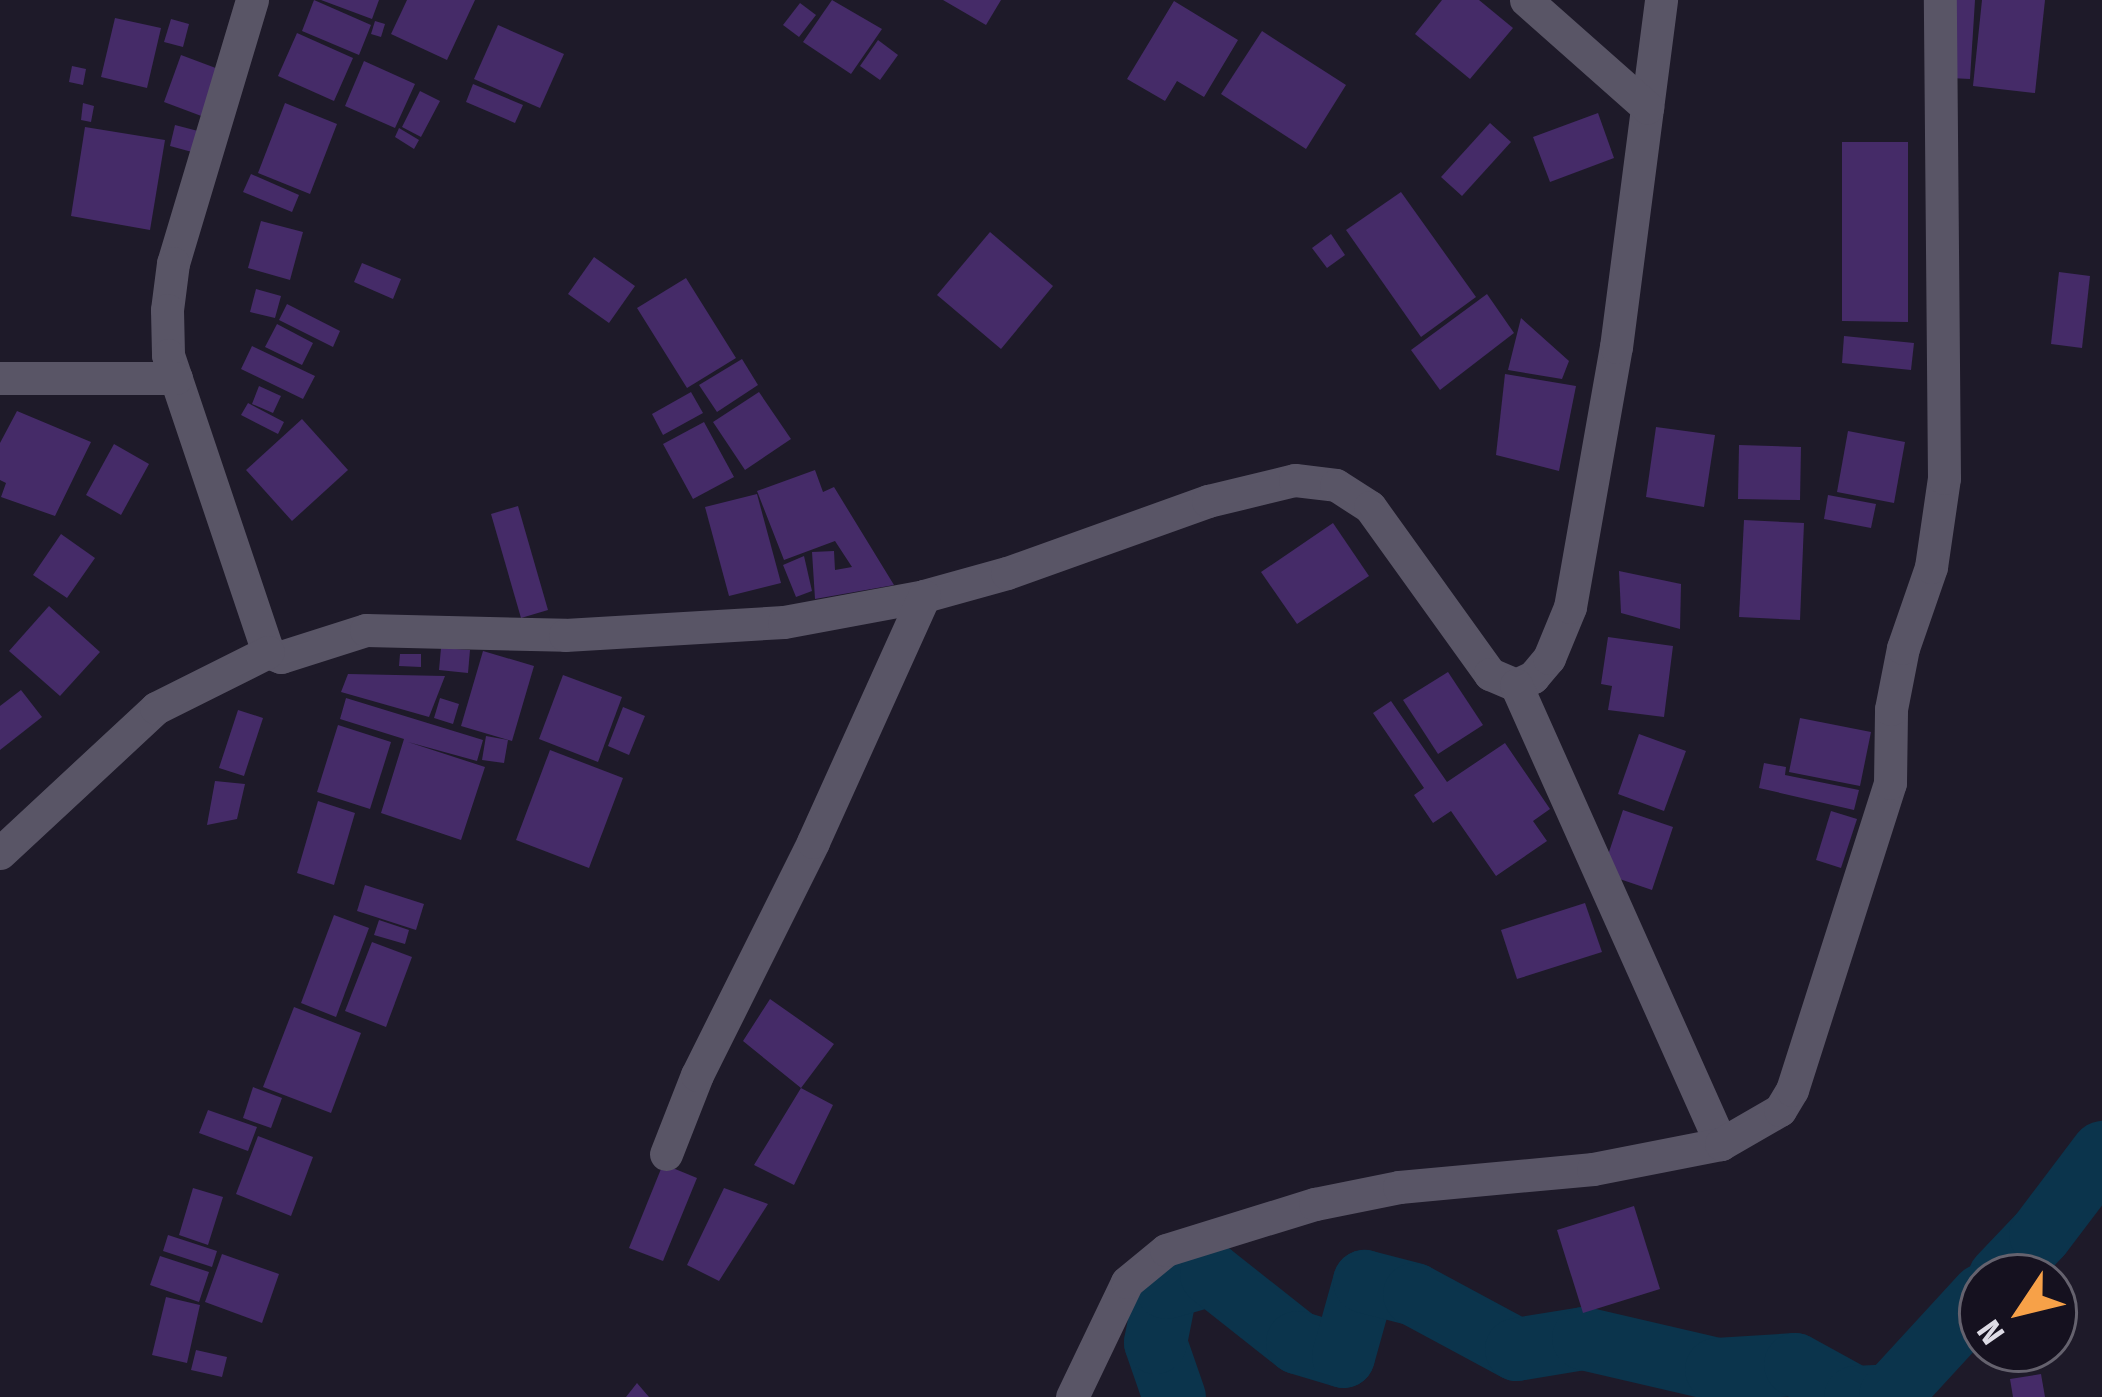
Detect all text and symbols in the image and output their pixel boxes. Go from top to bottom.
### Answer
north arrow [1958,1253,2078,1373]
text: N [1969,1312,2013,1352]

